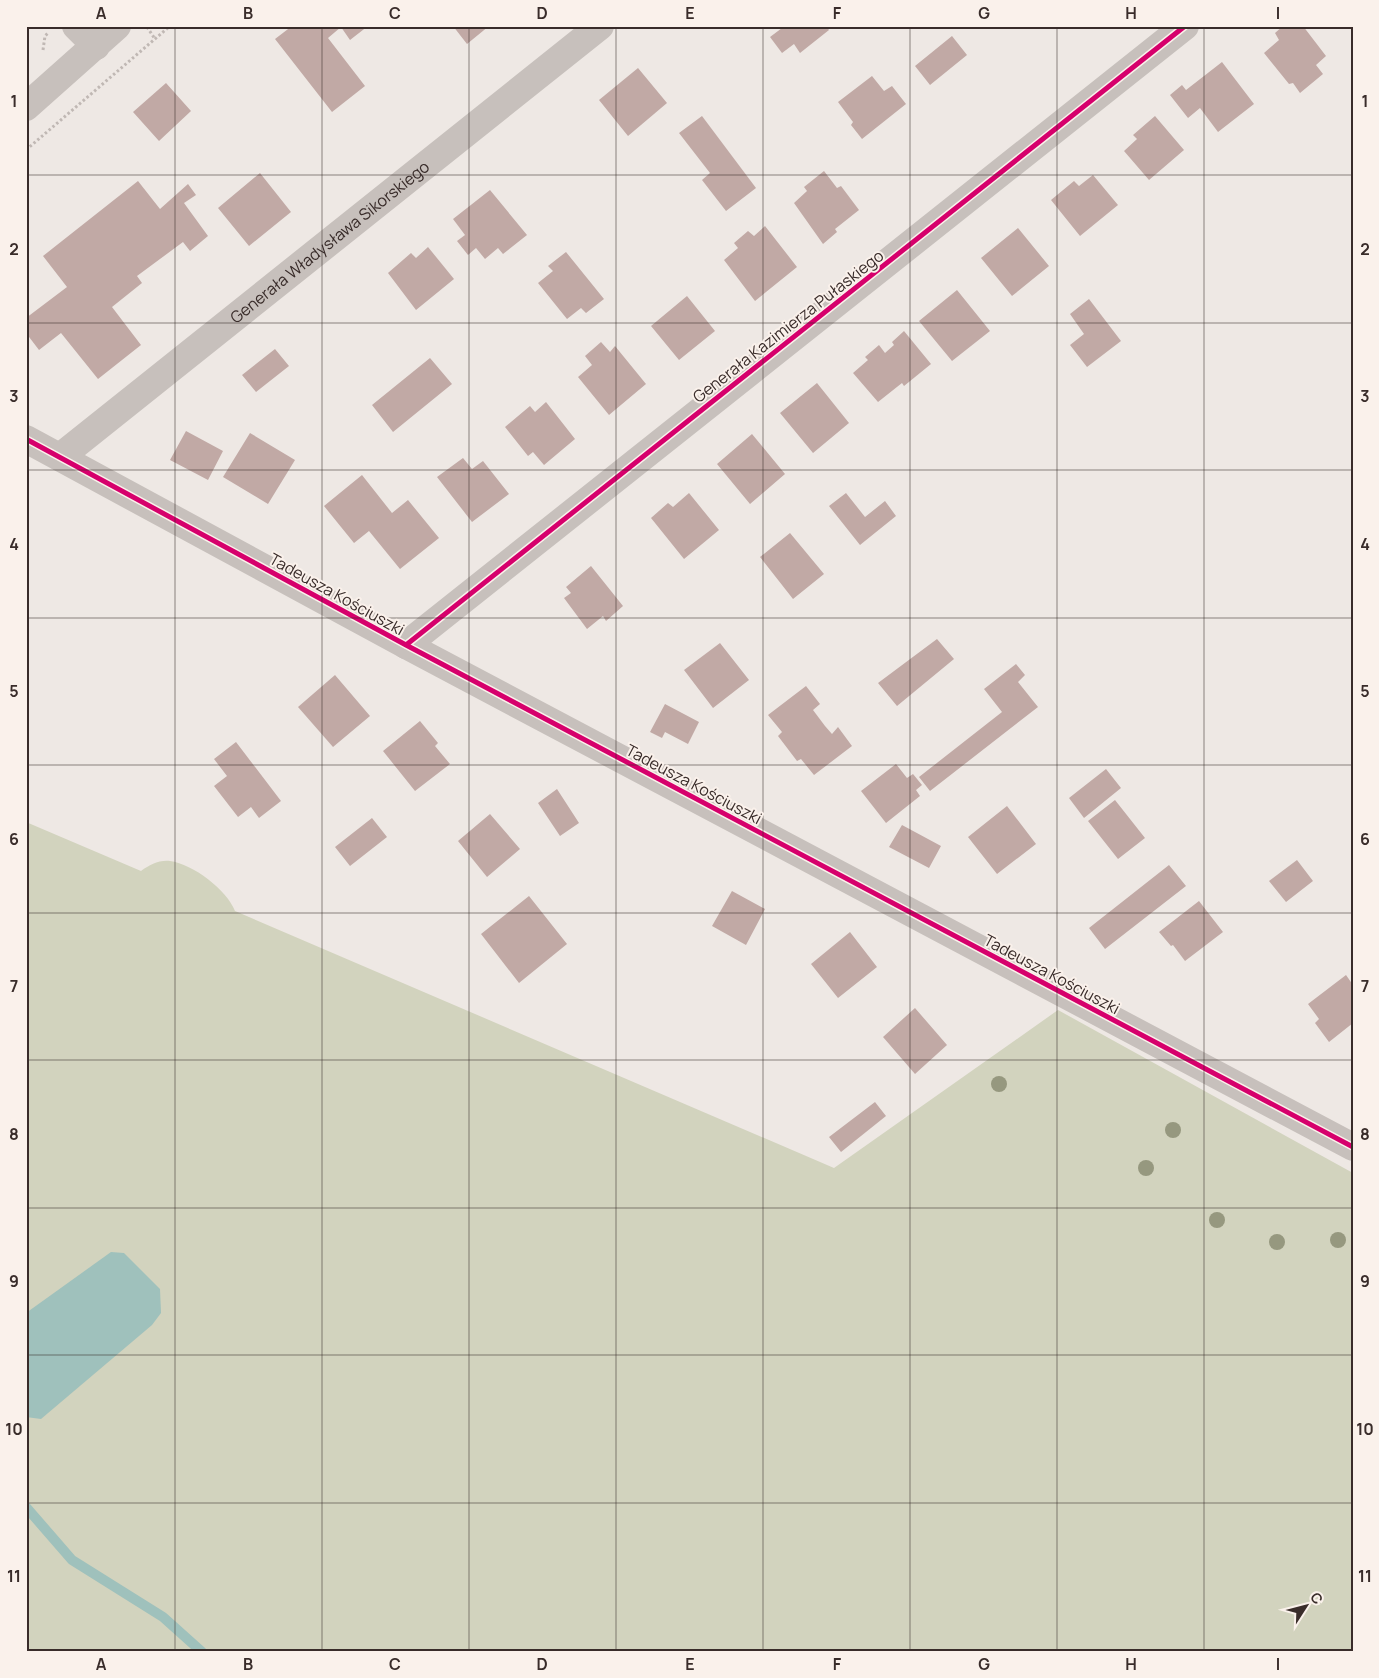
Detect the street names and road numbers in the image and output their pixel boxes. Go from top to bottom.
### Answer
street label: Generała Władysława Sikorskiego [225,155,434,328]
street label: Generała Kazimierza Pułaskiego [688,245,888,407]
street label: Tadeusza Kościuszki [266,548,408,640]
street label: Tadeusza Kościuszki [622,739,766,829]
street label: Tadeusza Kościuszki [980,929,1124,1019]

